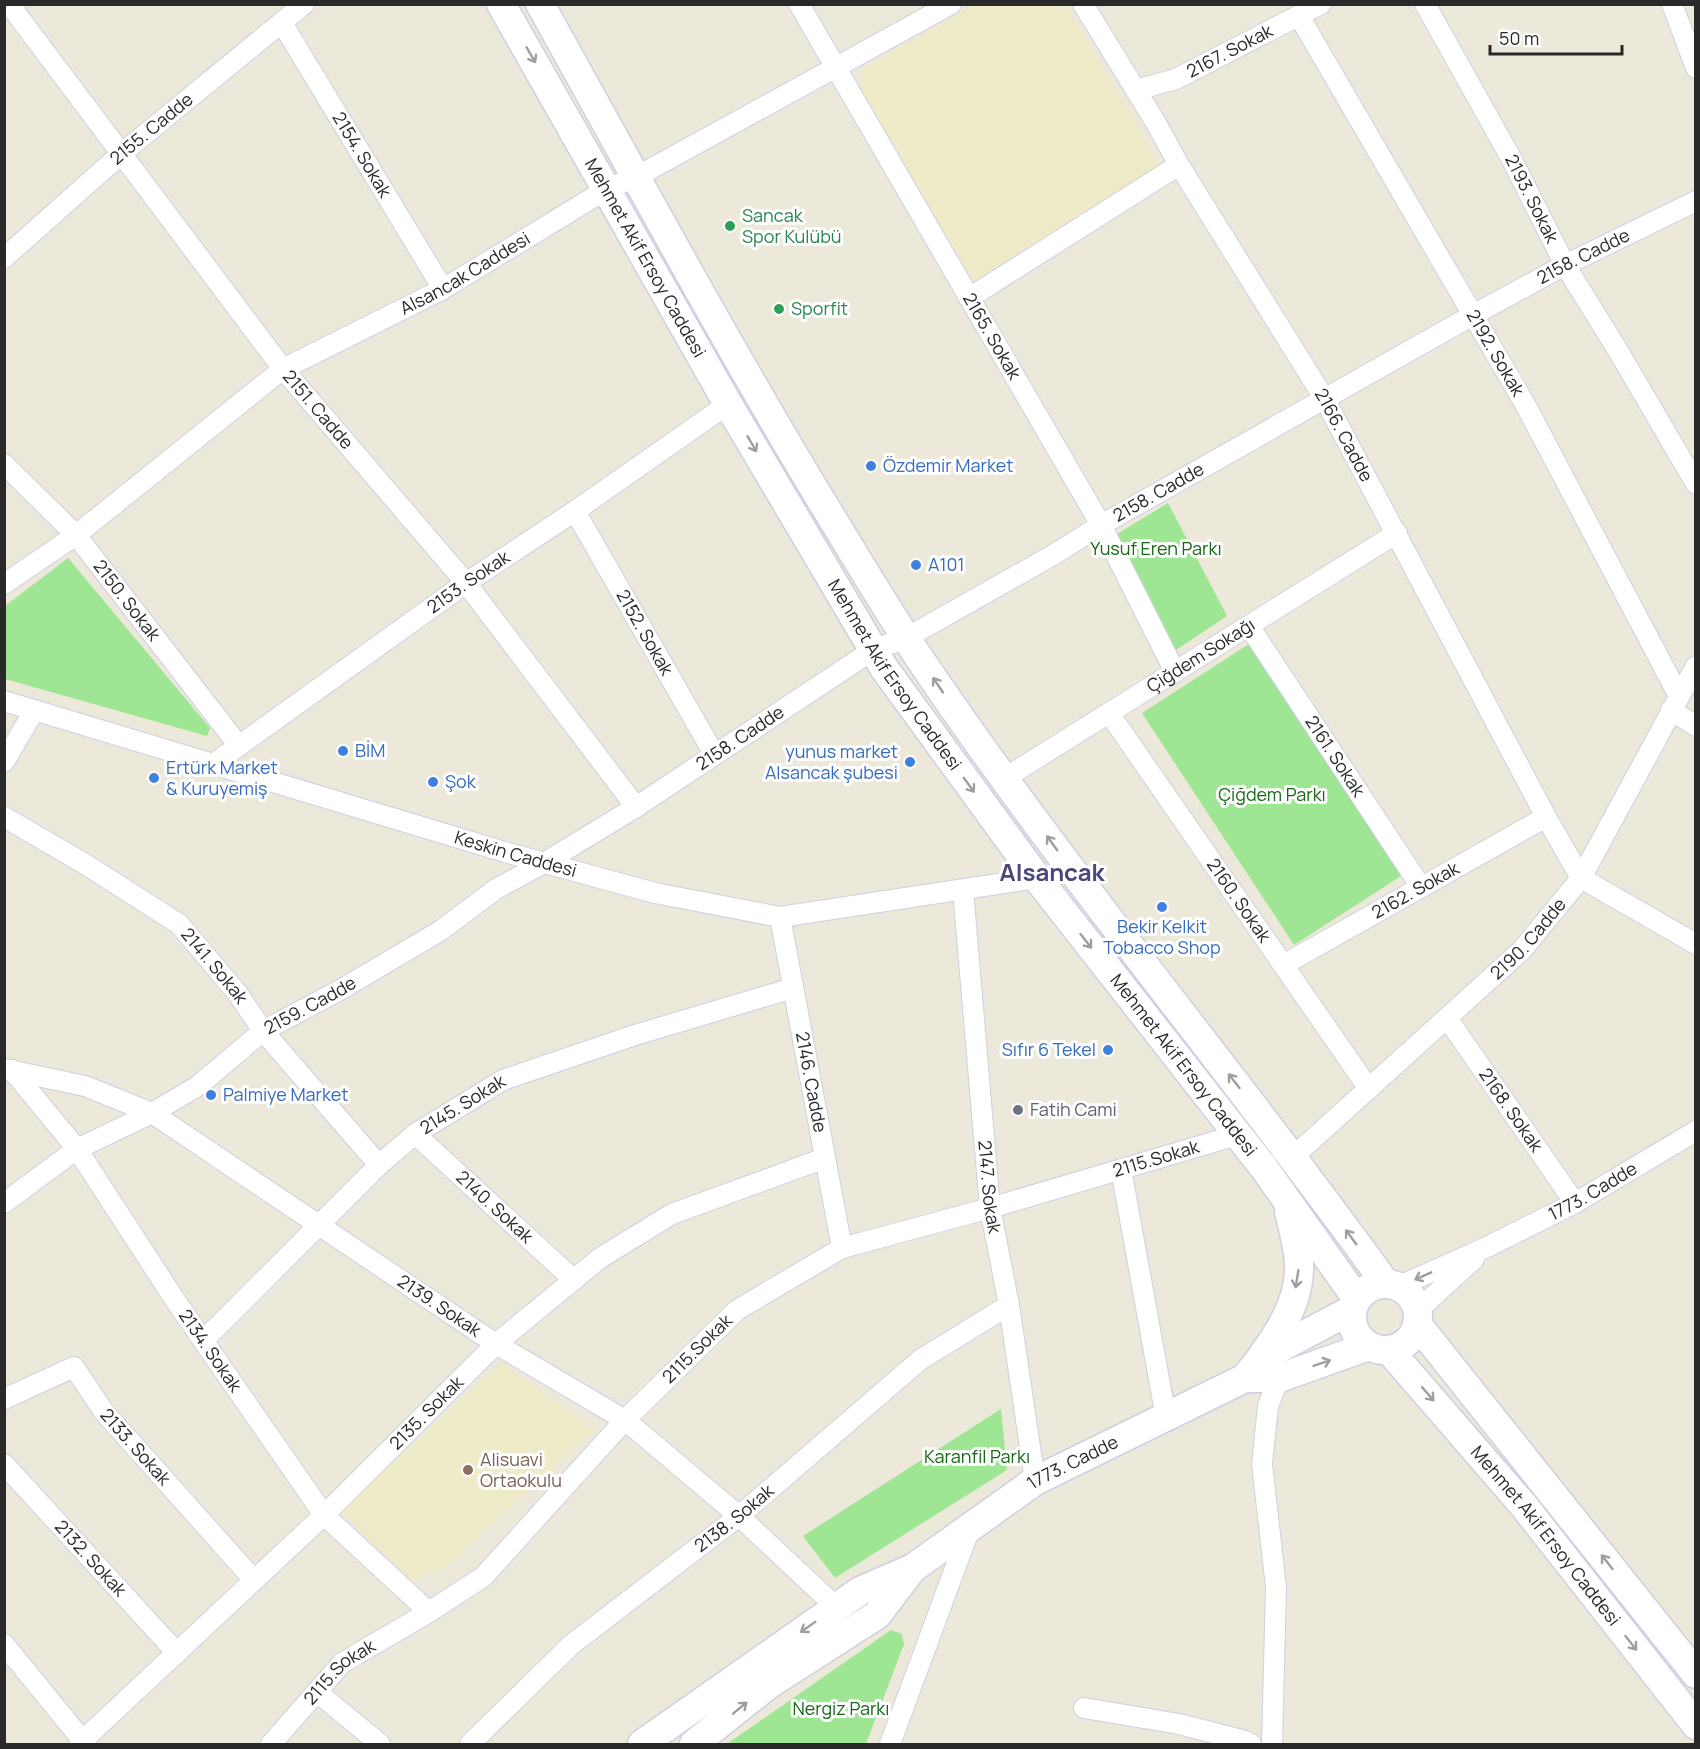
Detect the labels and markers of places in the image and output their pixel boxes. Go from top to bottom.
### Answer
place label: Sancak Spor Kulübü [742,203,841,248]
marker: Sancak Spor Kulübü [723,219,737,233]
place label: Sporfit [791,296,848,320]
marker: Sporfit [772,302,786,316]
place label: Özdemir Market [883,453,1013,477]
marker: Özdemir Market [864,459,878,473]
place label: A101 [928,552,964,576]
marker: A101 [909,558,923,572]
place label: BİM [355,738,385,762]
place label: yunus market Alsancak şubesi [765,739,898,784]
marker: BİM [336,744,350,758]
place label: Ertürk Market & Kuruyemiş [166,755,278,800]
marker: yunus market Alsancak şubesi [903,755,917,769]
place label: Şok [445,769,477,793]
marker: Ertürk Market & Kuruyemiş [147,771,161,785]
marker: Şok [426,775,440,789]
marker: Bekir Kelkit Tobacco Shop [1155,900,1169,914]
place label: Bekir Kelkit Tobacco Shop [1103,914,1221,959]
place label: Sıfır 6 Tekel [1002,1037,1096,1061]
marker: Sıfır 6 Tekel [1101,1043,1115,1057]
place label: Palmiye Market [223,1082,348,1106]
marker: Palmiye Market [204,1088,218,1102]
place label: Fatih Cami [1030,1097,1117,1121]
marker: Fatih Cami [1011,1103,1025,1117]
place label: Alisuavi Ortaokulu [480,1447,562,1492]
marker: Alisuavi Ortaokulu [461,1463,475,1477]

